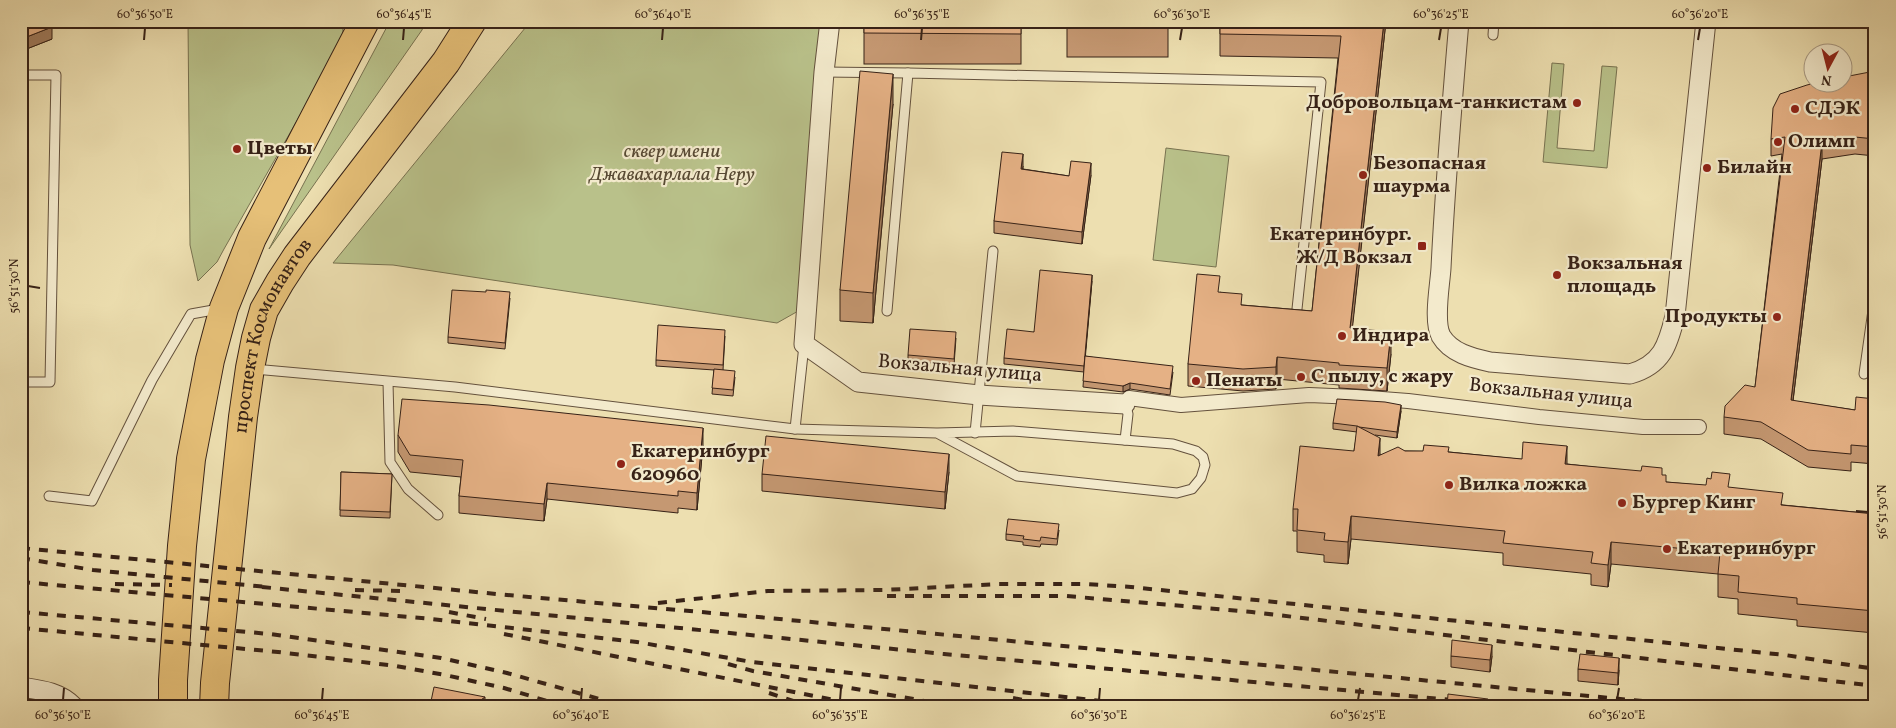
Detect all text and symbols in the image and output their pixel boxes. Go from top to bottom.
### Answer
text: 60°36'50"E [117,7,173,23]
text: 60°36'45"E [376,7,432,23]
text: 60°36'40"E [635,7,691,23]
text: 60°36'35"E [894,7,950,23]
text: 60°36'30"E [1154,7,1210,23]
text: 60°36'25"E [1413,7,1469,23]
text: 60°36'20"E [1672,7,1728,23]
north arrow [1804,42,1854,92]
text: N [1820,69,1833,89]
place label: Добровольцам-танкистам [1306,89,1567,117]
place label: СДЭК [1805,95,1861,123]
marker: Добровольцам-танкистам [1571,97,1583,109]
marker: СДЭК [1789,103,1801,115]
place label: Олимп [1788,128,1855,156]
place label: Цветы [247,135,313,163]
marker: Олимп [1772,136,1784,148]
park label: сквер имени Джавахарлала Неру [587,138,755,189]
marker: Цветы [231,143,243,155]
place label: Безопасная шаурма [1373,150,1486,201]
place label: Билайн [1717,154,1792,182]
marker: Билайн [1701,162,1713,174]
marker: Безопасная шаурма [1357,169,1369,181]
place label: Екатеринбург. Ж/Д Вокзал [1269,221,1412,272]
street label: проспект Космонавтов [227,233,320,435]
marker: Екатеринбург. Ж/Д Вокзал [1416,240,1428,252]
place label: Вокзальная площадь [1567,250,1683,301]
text: 56°51'30"N [7,258,23,314]
marker: Вокзальная площадь [1551,269,1563,281]
place label: Продукты [1665,303,1767,331]
marker: Продукты [1771,311,1783,323]
place label: Индира [1352,322,1429,350]
marker: Индира [1336,330,1348,342]
street label: Вокзальная улица [877,348,1043,390]
place label: С пылу, с жару [1311,363,1453,391]
place label: Пенаты [1206,367,1283,395]
marker: С пылу, с жару [1295,371,1307,383]
street label: Вокзальная улица [1468,371,1634,417]
marker: Пенаты [1190,375,1202,387]
place label: Екатеринбург 620960 [631,438,770,489]
marker: Екатеринбург 620960 [615,458,627,470]
place label: Вилка ложка [1459,471,1587,499]
marker: Вилка ложка [1443,479,1455,491]
text: 56°51'30"N [1875,484,1891,540]
place label: Бургер Кинг [1632,489,1756,517]
marker: Бургер Кинг [1616,497,1628,509]
place label: Екатеринбург [1677,535,1816,563]
marker: Екатеринбург [1661,543,1673,555]
text: 60°36'50"E [35,708,91,724]
text: 60°36'45"E [294,708,350,724]
text: 60°36'40"E [553,708,609,724]
text: 60°36'35"E [812,708,868,724]
text: 60°36'30"E [1071,708,1127,724]
text: 60°36'25"E [1330,708,1386,724]
text: 60°36'20"E [1589,708,1645,724]

